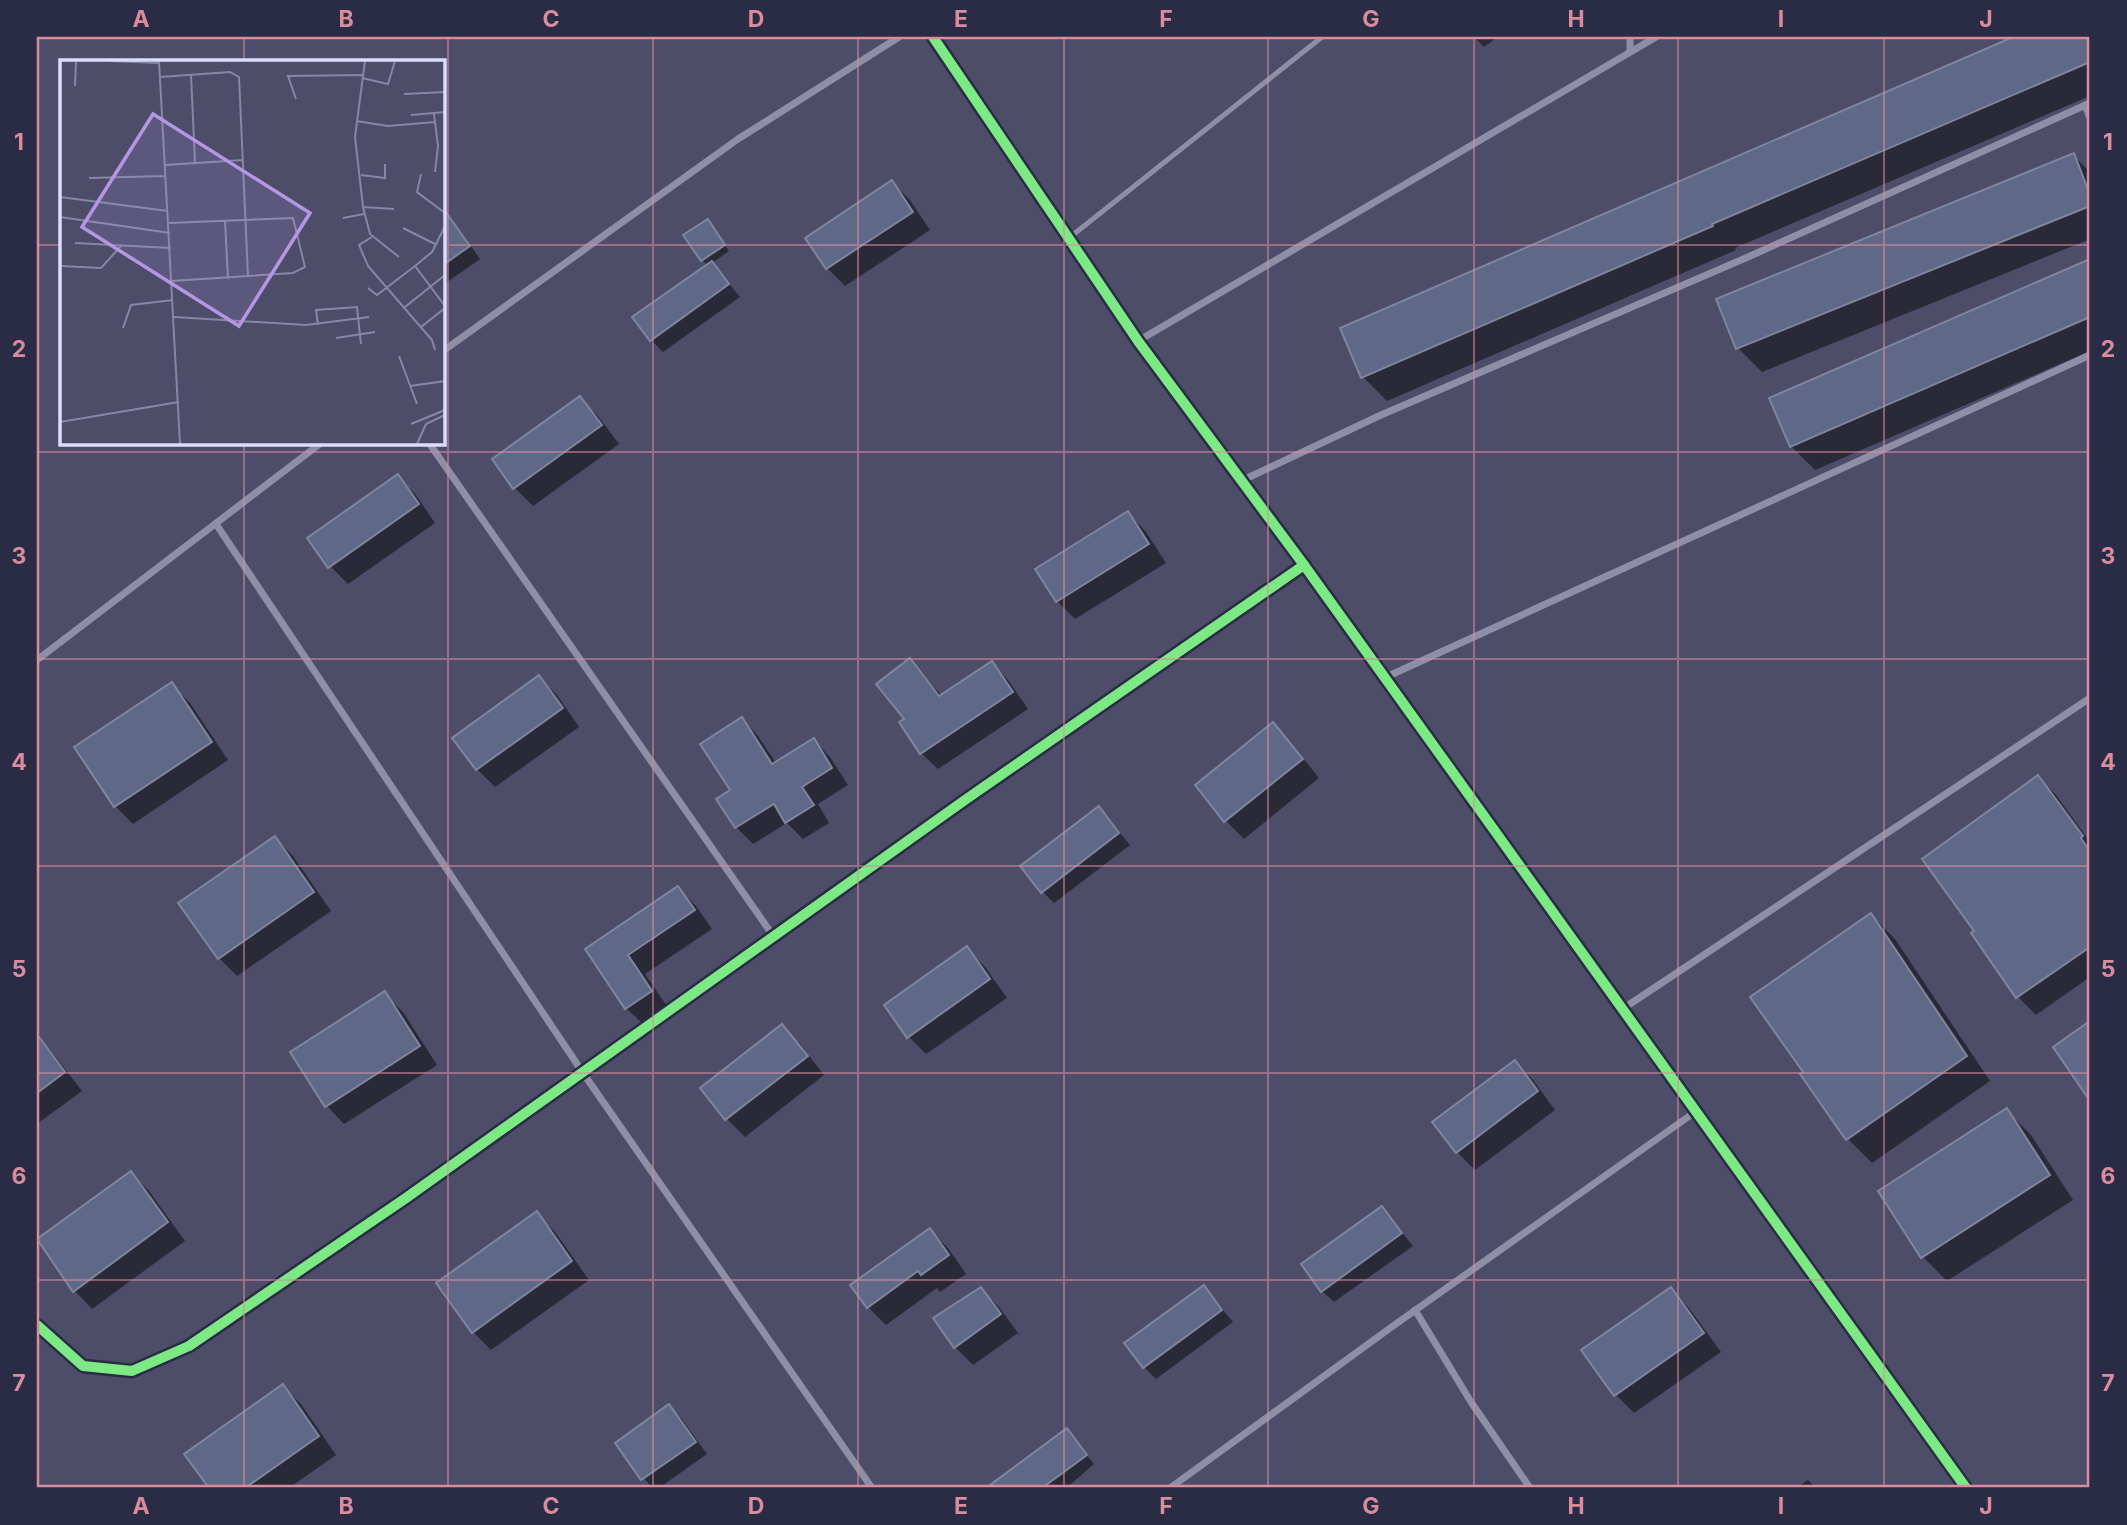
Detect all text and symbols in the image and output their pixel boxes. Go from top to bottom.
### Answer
text: A [132,5,150,33]
text: B [338,5,354,33]
text: C [542,5,560,33]
text: D [748,5,764,33]
text: E [954,5,968,33]
text: F [1159,5,1173,33]
text: G [1362,5,1380,33]
text: H [1567,5,1585,33]
text: I [1778,5,1784,33]
text: J [1979,5,1993,33]
inset map [60,60,444,444]
text: 1 [14,128,24,156]
text: 1 [2103,128,2113,156]
text: 2 [12,335,26,363]
text: 2 [2101,335,2115,363]
text: 3 [12,542,26,570]
text: 3 [2101,542,2115,570]
text: 4 [11,748,27,776]
text: 4 [2100,748,2116,776]
text: 5 [12,955,26,983]
text: 5 [2101,955,2115,983]
text: 6 [12,1162,26,1190]
text: 6 [2101,1162,2115,1190]
text: 7 [12,1369,26,1397]
text: 7 [2101,1369,2115,1397]
text: A [132,1492,150,1520]
text: B [338,1492,354,1520]
text: C [542,1492,560,1520]
text: D [748,1492,764,1520]
text: E [954,1492,968,1520]
text: F [1159,1492,1173,1520]
text: G [1362,1492,1380,1520]
text: H [1567,1492,1585,1520]
text: I [1778,1492,1784,1520]
text: J [1979,1492,1993,1520]

